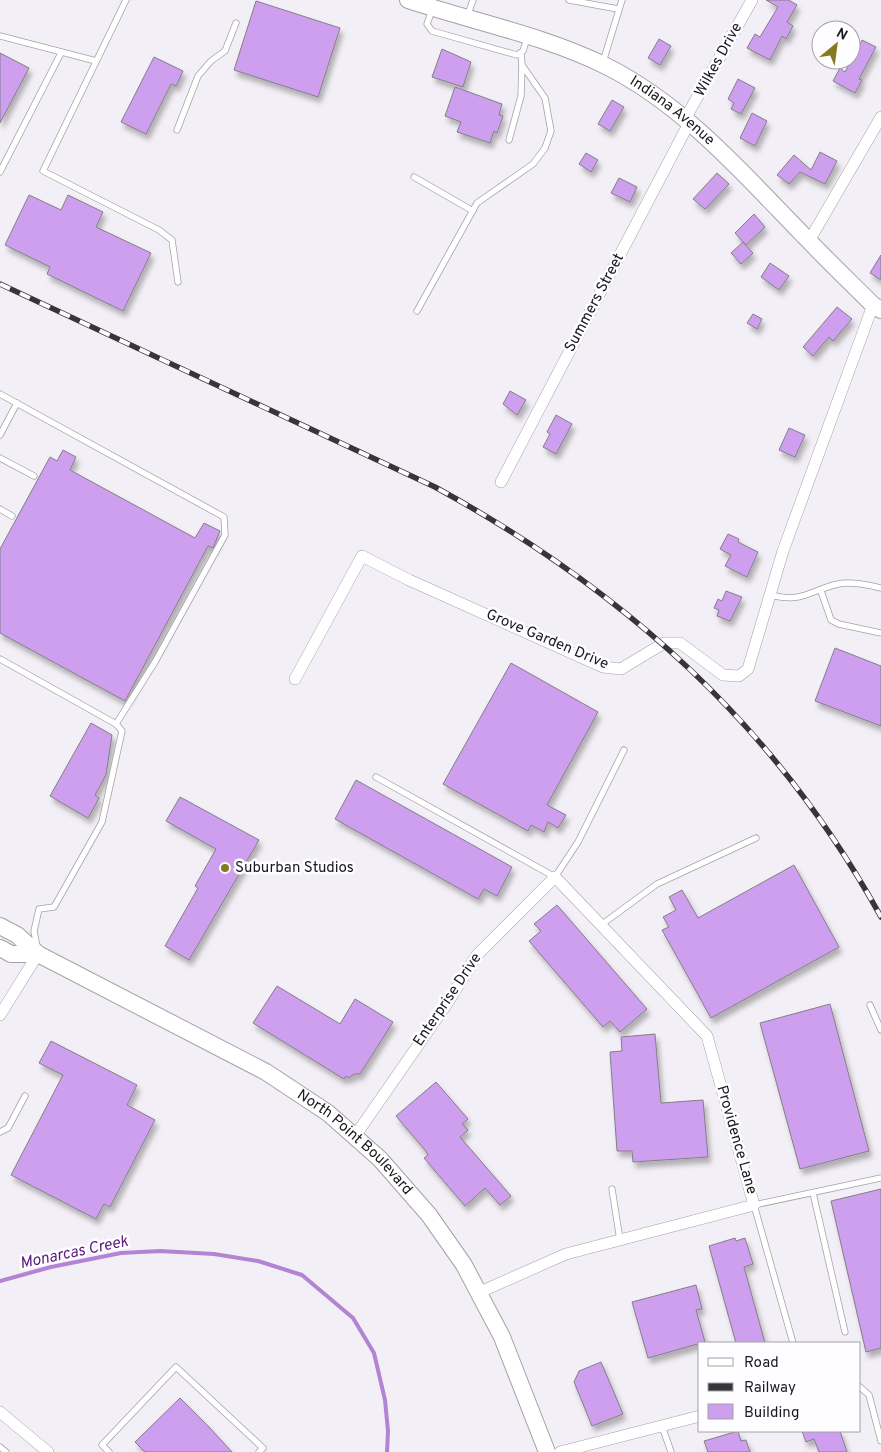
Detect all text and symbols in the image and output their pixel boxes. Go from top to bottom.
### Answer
street label: Wilkes Drive [691,20,747,100]
north arrow [811,20,861,70]
text: N [833,25,850,45]
street label: Indiana Avenue [626,72,719,150]
street label: Summers Street [561,250,629,356]
street label: Grove Garden Drive [483,606,611,674]
place label: Suburban Studios [235,859,354,878]
marker: Suburban Studios [219,862,231,874]
street label: Enterprise Drive [410,950,486,1050]
street label: Providence Lane [711,1083,761,1197]
street label: North Point Boulevard [293,1086,417,1199]
water label: Monarcas Creek [18,1232,131,1274]
legend [698,1342,861,1432]
text: Road [744,1354,779,1373]
text: Railway [744,1379,796,1398]
text: Building [744,1404,799,1423]

